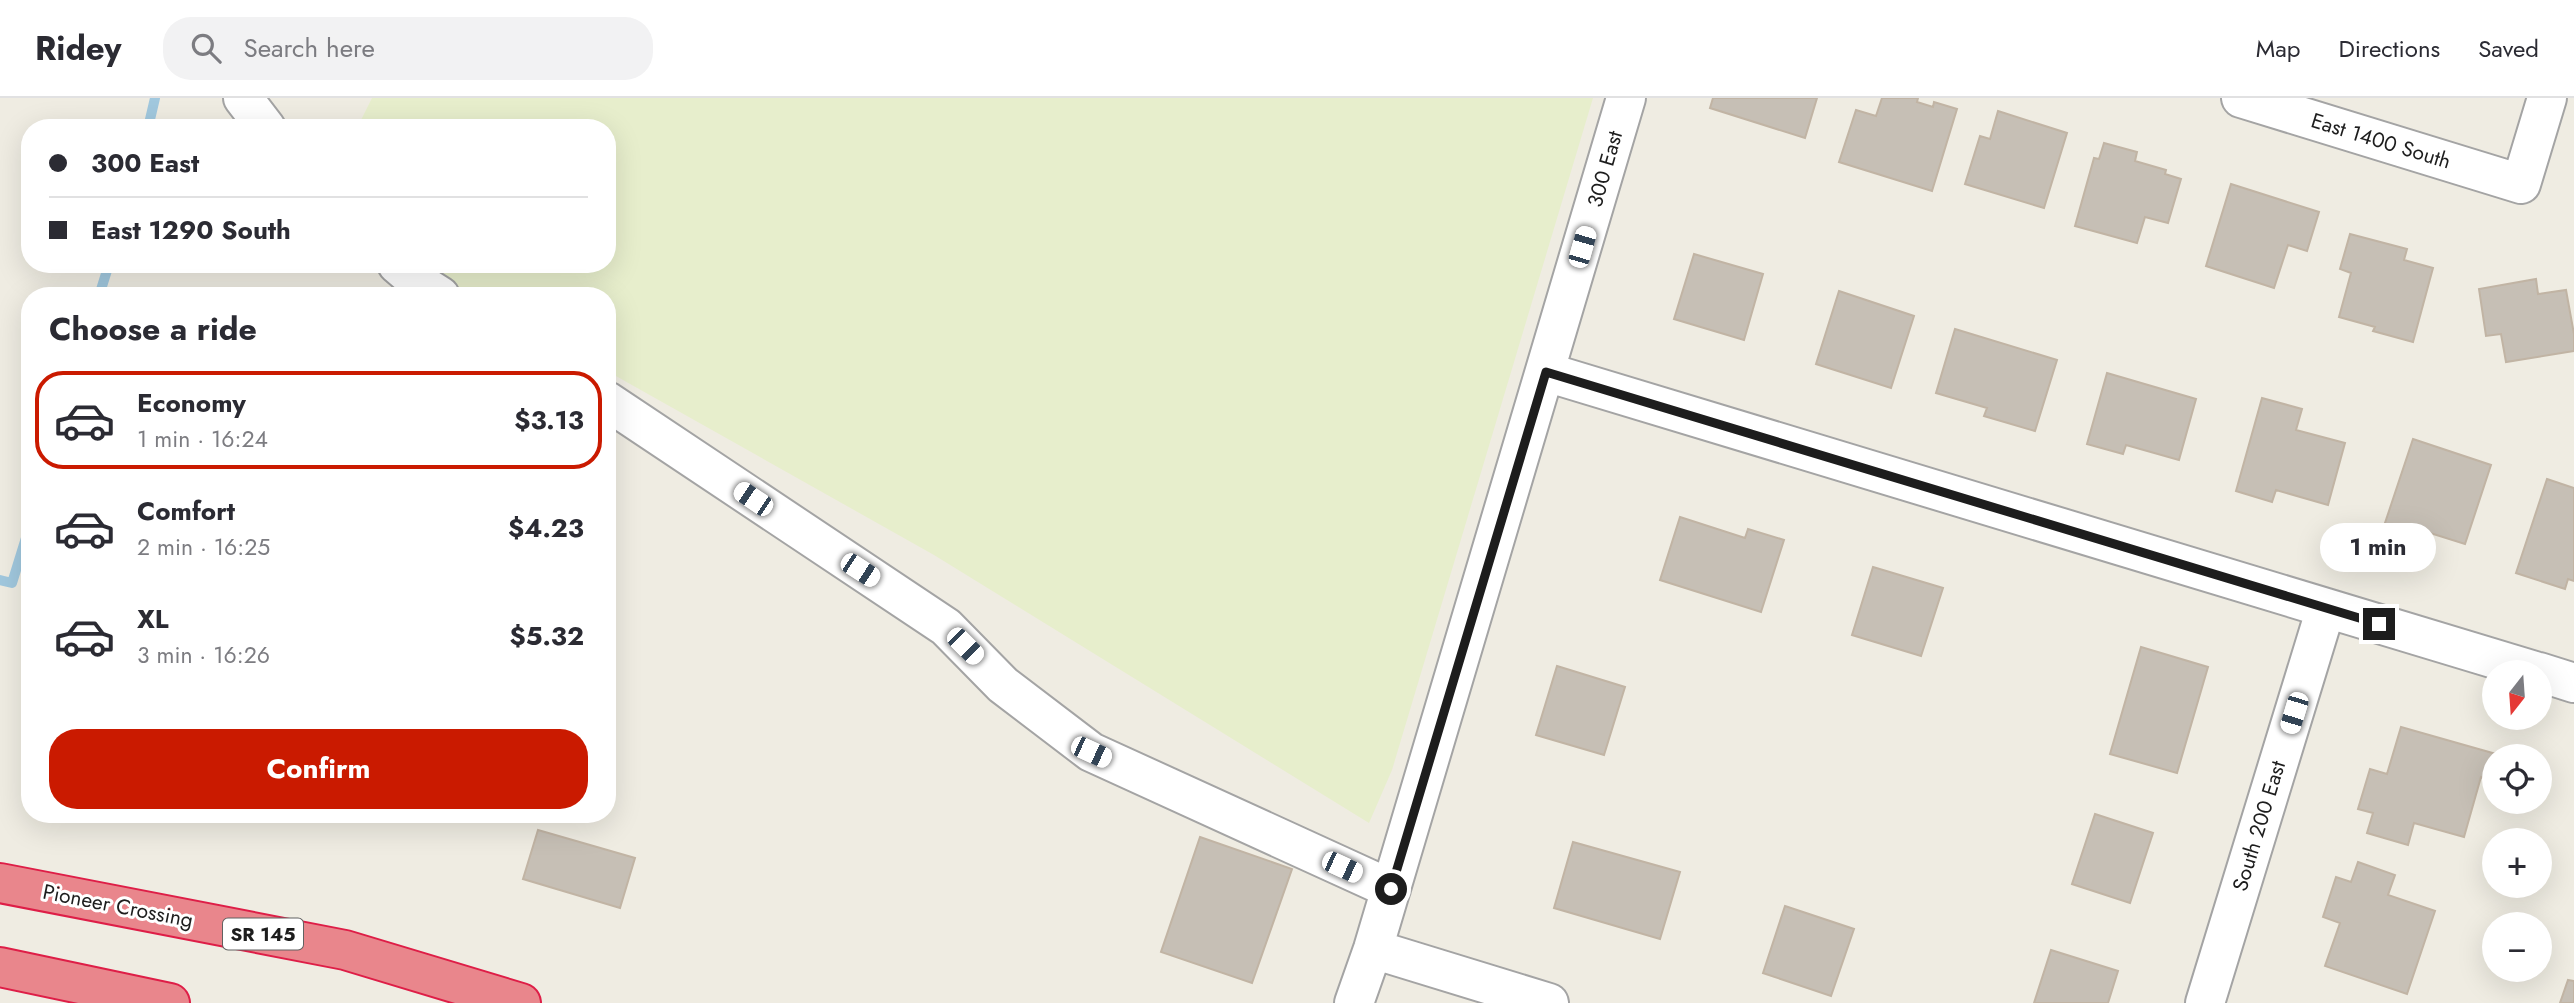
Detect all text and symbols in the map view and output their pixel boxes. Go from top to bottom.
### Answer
search box [163,17,653,80]
text: Ridey [35,25,121,72]
icon: search [187,29,225,67]
text: Search here [243,29,375,67]
text: Map [2256,31,2301,66]
text: Directions [2339,31,2440,66]
text: Saved [2478,31,2539,66]
street label: East 1400 South [2307,105,2455,177]
street label: 300 East [1580,127,1630,211]
text: 300 East [91,144,199,182]
text: East 1290 South [91,211,291,249]
car [1567,224,1598,270]
text: Choose a ride [49,306,257,352]
text: Economy [137,384,246,422]
icon: car [53,389,116,452]
text: $3.13 [514,401,584,439]
text: 1 min · 16:24 [137,422,268,456]
car [730,479,777,519]
text: Comfort [137,492,235,530]
icon: car [53,497,116,560]
text: $4.23 [508,509,584,547]
callout: 1 min [2321,522,2437,572]
text: 2 min · 16:25 [137,530,270,564]
text: 1 min [2349,530,2407,564]
car [837,550,884,590]
text: XL [137,600,169,638]
icon: car [53,605,116,668]
route end [2363,608,2395,640]
text: $5.32 [509,617,584,655]
car [943,624,988,668]
text: 3 min · 16:26 [137,638,270,672]
north arrow [2482,660,2552,730]
map controls [2482,660,2552,982]
car [2278,690,2311,736]
button: Confirm [49,729,588,809]
car [1068,734,1115,770]
button: locate [2482,744,2552,814]
street label: South 200 East [2225,757,2293,895]
button: + [2482,828,2552,898]
car [1319,849,1366,885]
route start [1375,873,1407,905]
street label: Pioneer Crossing [40,877,196,935]
button: − [2482,912,2552,982]
road number: SR 145 [223,918,303,950]

